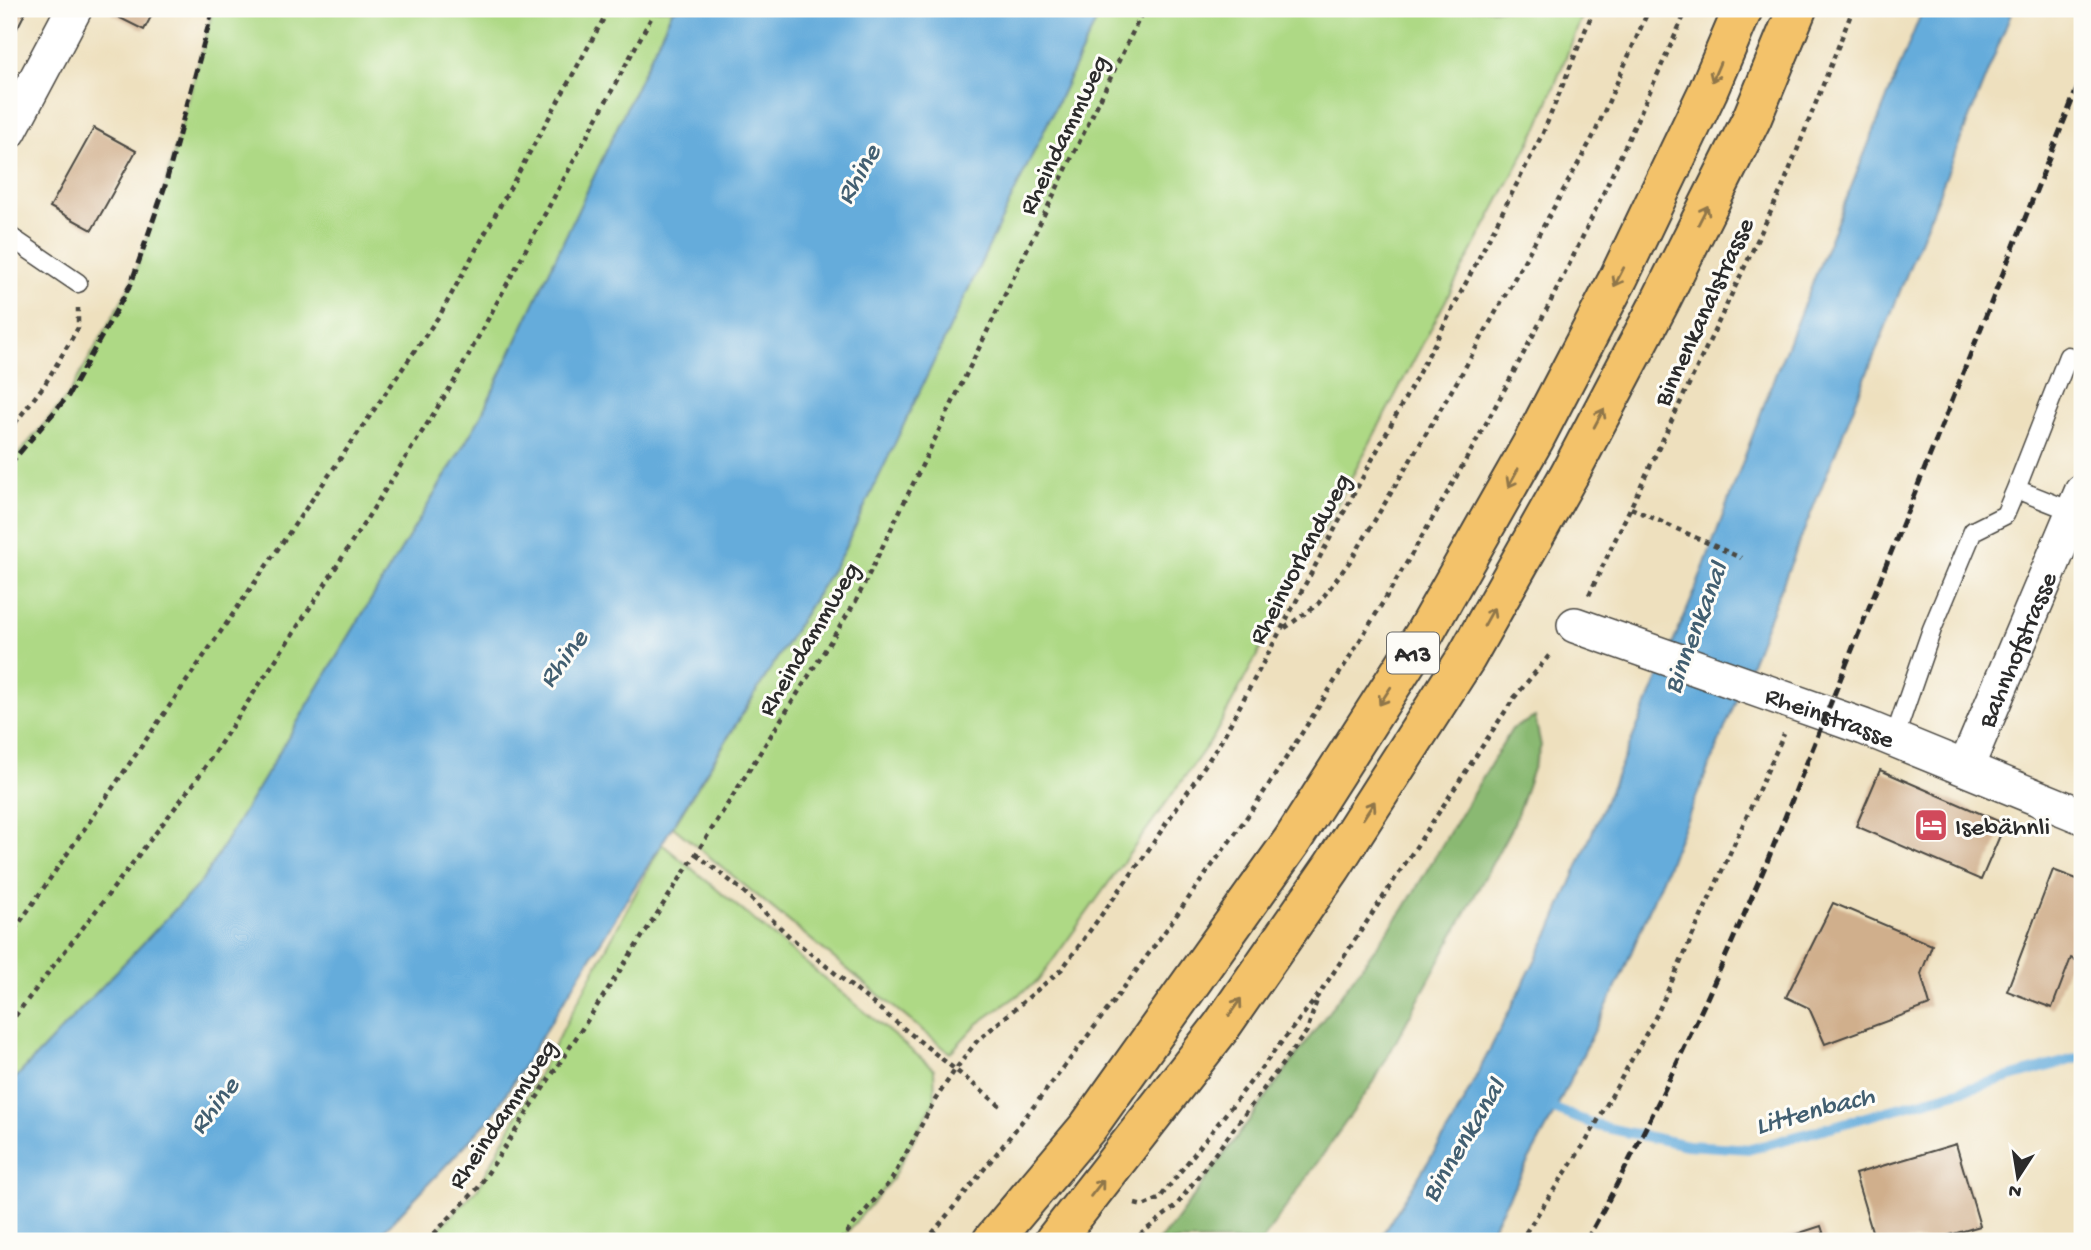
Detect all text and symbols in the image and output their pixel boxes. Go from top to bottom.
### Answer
street label: Rheindammweg [1014,51,1118,221]
one-way arrow [1709,60,1722,82]
water label: Rhine [830,138,891,211]
one-way arrow [1697,205,1711,226]
street label: Binnenkanalstrasse [1648,213,1764,413]
one-way arrow [1611,266,1625,287]
one-way arrow [1592,408,1606,428]
one-way arrow [1506,468,1520,488]
street label: Rheinvorlandweg [1244,469,1360,651]
water label: Binnenkanal [1657,557,1738,699]
street label: Rheindammweg [753,558,869,723]
street label: Bahnhofstrasse [1973,568,2067,734]
one-way arrow [1482,607,1496,627]
water label: Rhine [532,623,598,695]
road number: A13 [1387,632,1439,674]
street label: Rheinstrasse [1760,682,1899,758]
one-way arrow [1378,685,1392,705]
one-way arrow [1362,801,1376,820]
hotel icon: Isebähnli [1912,806,1950,844]
place label: Isebähnli [1955,814,2050,845]
one-way arrow [1228,998,1242,1017]
street label: Rheindammweg [443,1035,566,1196]
water label: Rhine [183,1070,249,1142]
water label: Binnenkanal [1415,1072,1515,1209]
water label: Littenbach [1752,1080,1879,1144]
north arrow [1982,1142,2052,1212]
text: N [2007,1178,2024,1203]
one-way arrow [1089,1179,1104,1197]

